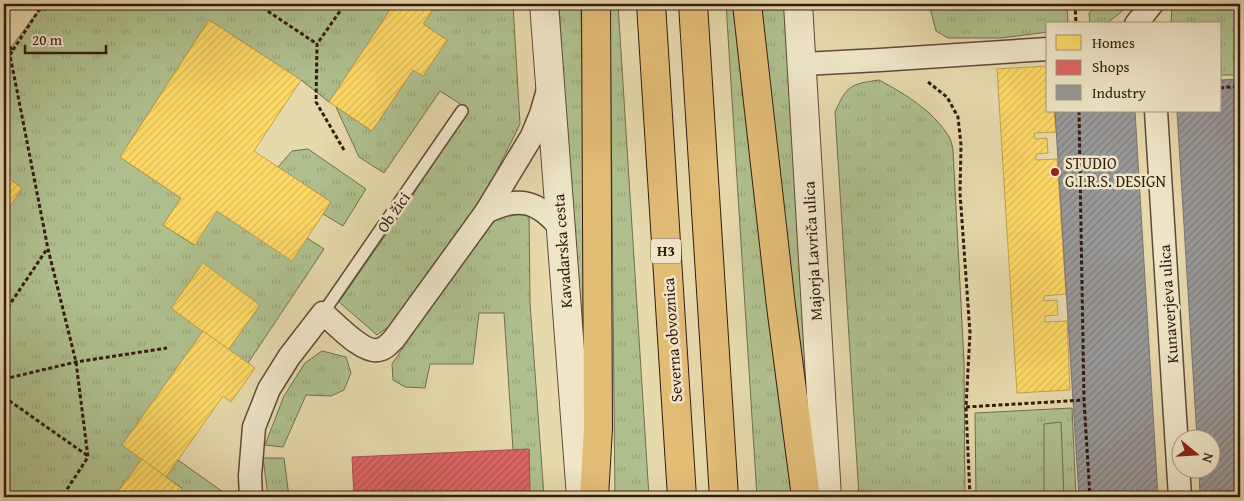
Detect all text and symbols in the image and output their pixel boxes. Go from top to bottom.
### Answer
scale bar [25,22,106,54]
legend [1046,22,1222,112]
text: 20 m [32,29,63,50]
text: Homes [1092,32,1135,53]
text: Shops [1092,56,1129,77]
text: Industry [1092,82,1147,103]
place label: STUDIO G.I.R.S. DESIGN [1065,151,1166,193]
marker: STUDIO G.I.R.S. DESIGN [1049,166,1061,178]
street label: Majorja Lavriča ulica [796,180,828,321]
street label: Ob žici [370,186,416,237]
street label: Kavadarska cesta [546,193,578,309]
road number: H3 [651,238,681,264]
street label: Kunaverjeva ulica [1152,243,1184,364]
street label: Severna obvoznica [656,277,688,403]
north arrow [1172,428,1222,478]
text: N [1197,450,1219,466]

